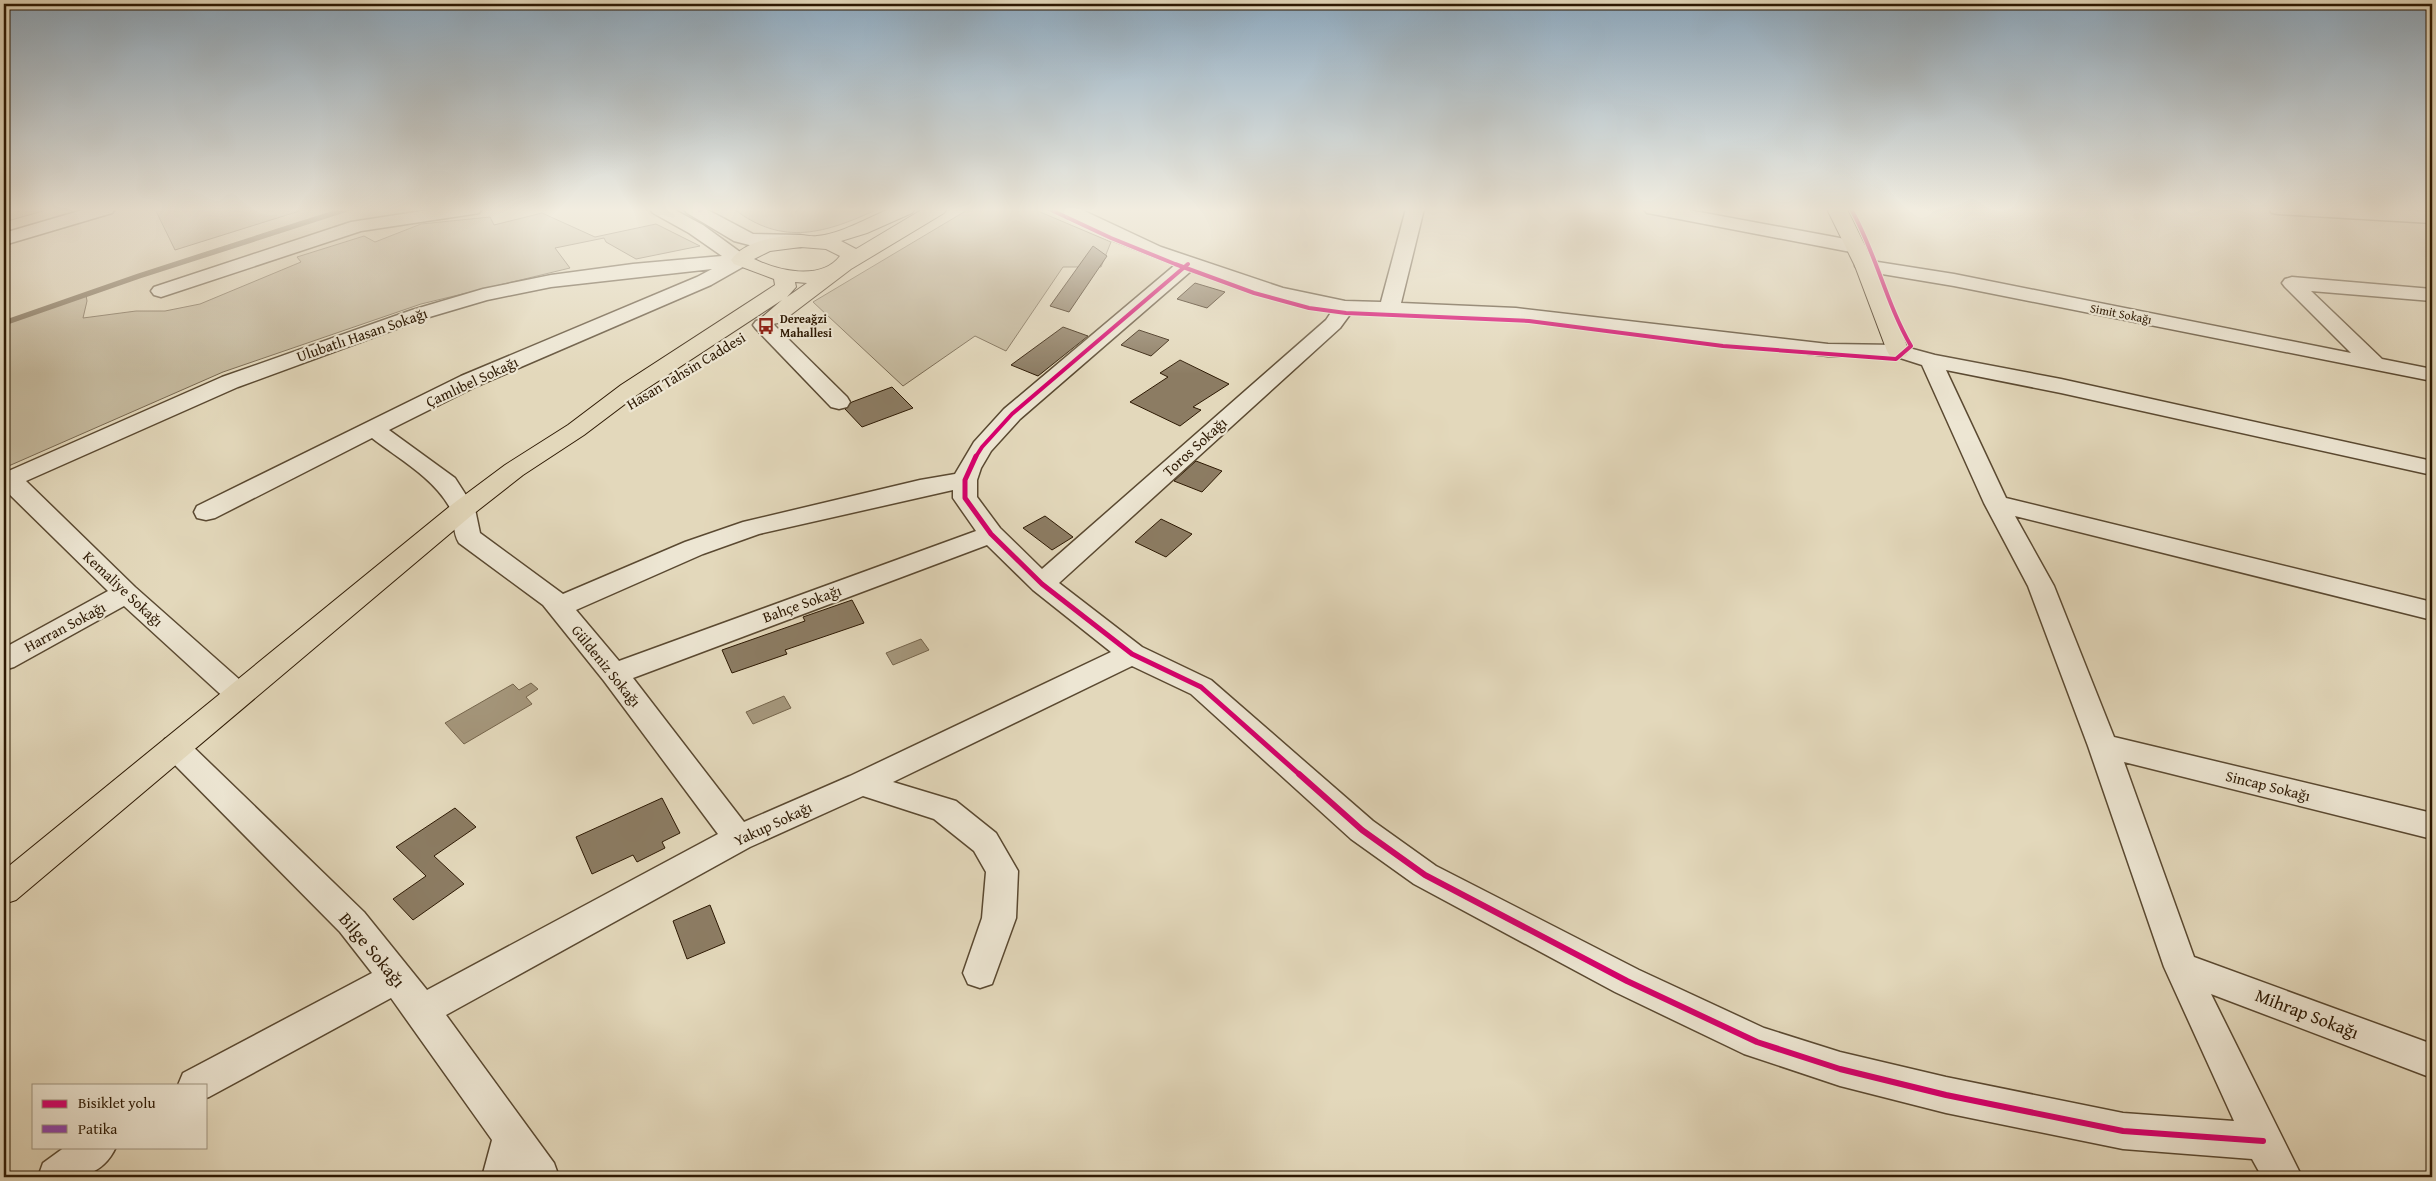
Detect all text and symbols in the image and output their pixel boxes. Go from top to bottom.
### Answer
street label: Simit Sokağı [2089,299,2154,328]
street label: Ulubatlı Hasan Sokağı [294,302,430,367]
place label: Dereağzi Mahallesi [780,310,832,341]
bus stop icon: Dereağzi Mahallesi [756,316,776,336]
street label: Hasan Tahsin Caddesi [622,327,749,414]
street label: Çamlıbel Sokağı [422,351,521,412]
street label: Toros Sokağı [1158,412,1231,481]
street label: Kemaliye Sokağı [79,546,168,631]
street label: Bahçe Sokağı [760,580,844,627]
street label: Harran Sokağı [20,596,109,657]
street label: Güldeniz Sokağı [567,620,646,711]
street label: Sincap Sokağı [2224,765,2313,806]
street label: Yakup Sokağı [730,796,815,851]
street label: Bilge Sokağı [333,906,412,993]
street label: Mihrap Sokağı [2251,981,2363,1046]
legend [32,1084,208,1148]
text: Bisiklet yolu [78,1092,156,1113]
text: Patika [78,1118,117,1139]

